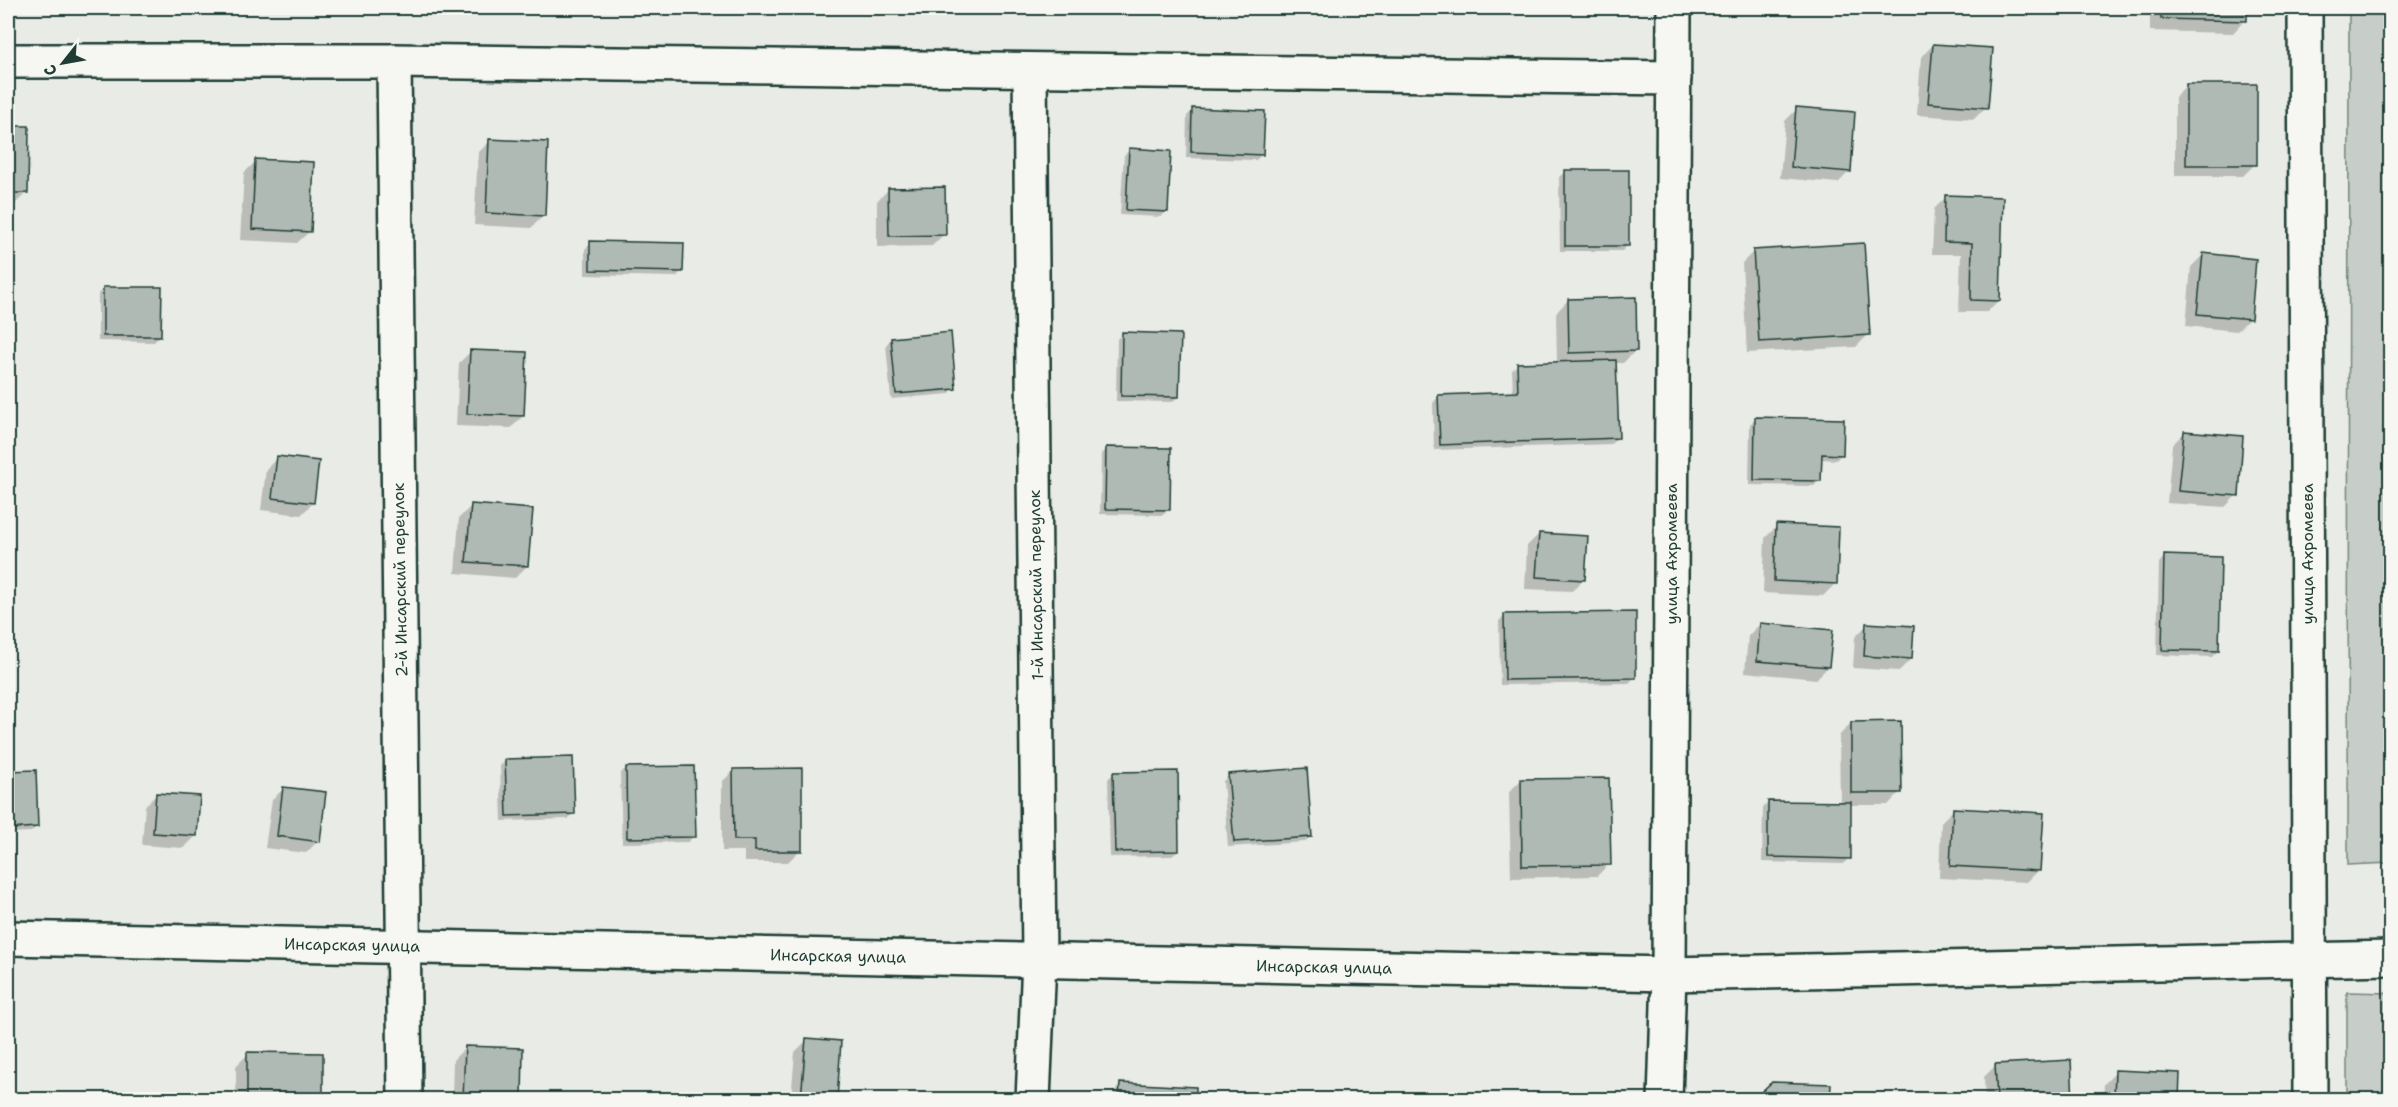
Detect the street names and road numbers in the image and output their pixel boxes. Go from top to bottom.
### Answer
street label: 2-й Инсарский переулок [388,482,412,677]
street label: улица Ахромеева [1661,483,1682,625]
street label: улица Ахромеева [2297,483,2318,625]
street label: 1-й Инсарский переулок [1024,489,1048,680]
street label: Инсарская улица [284,933,420,957]
street label: Инсарская улица [770,944,906,968]
street label: Инсарская улица [1256,955,1392,979]

